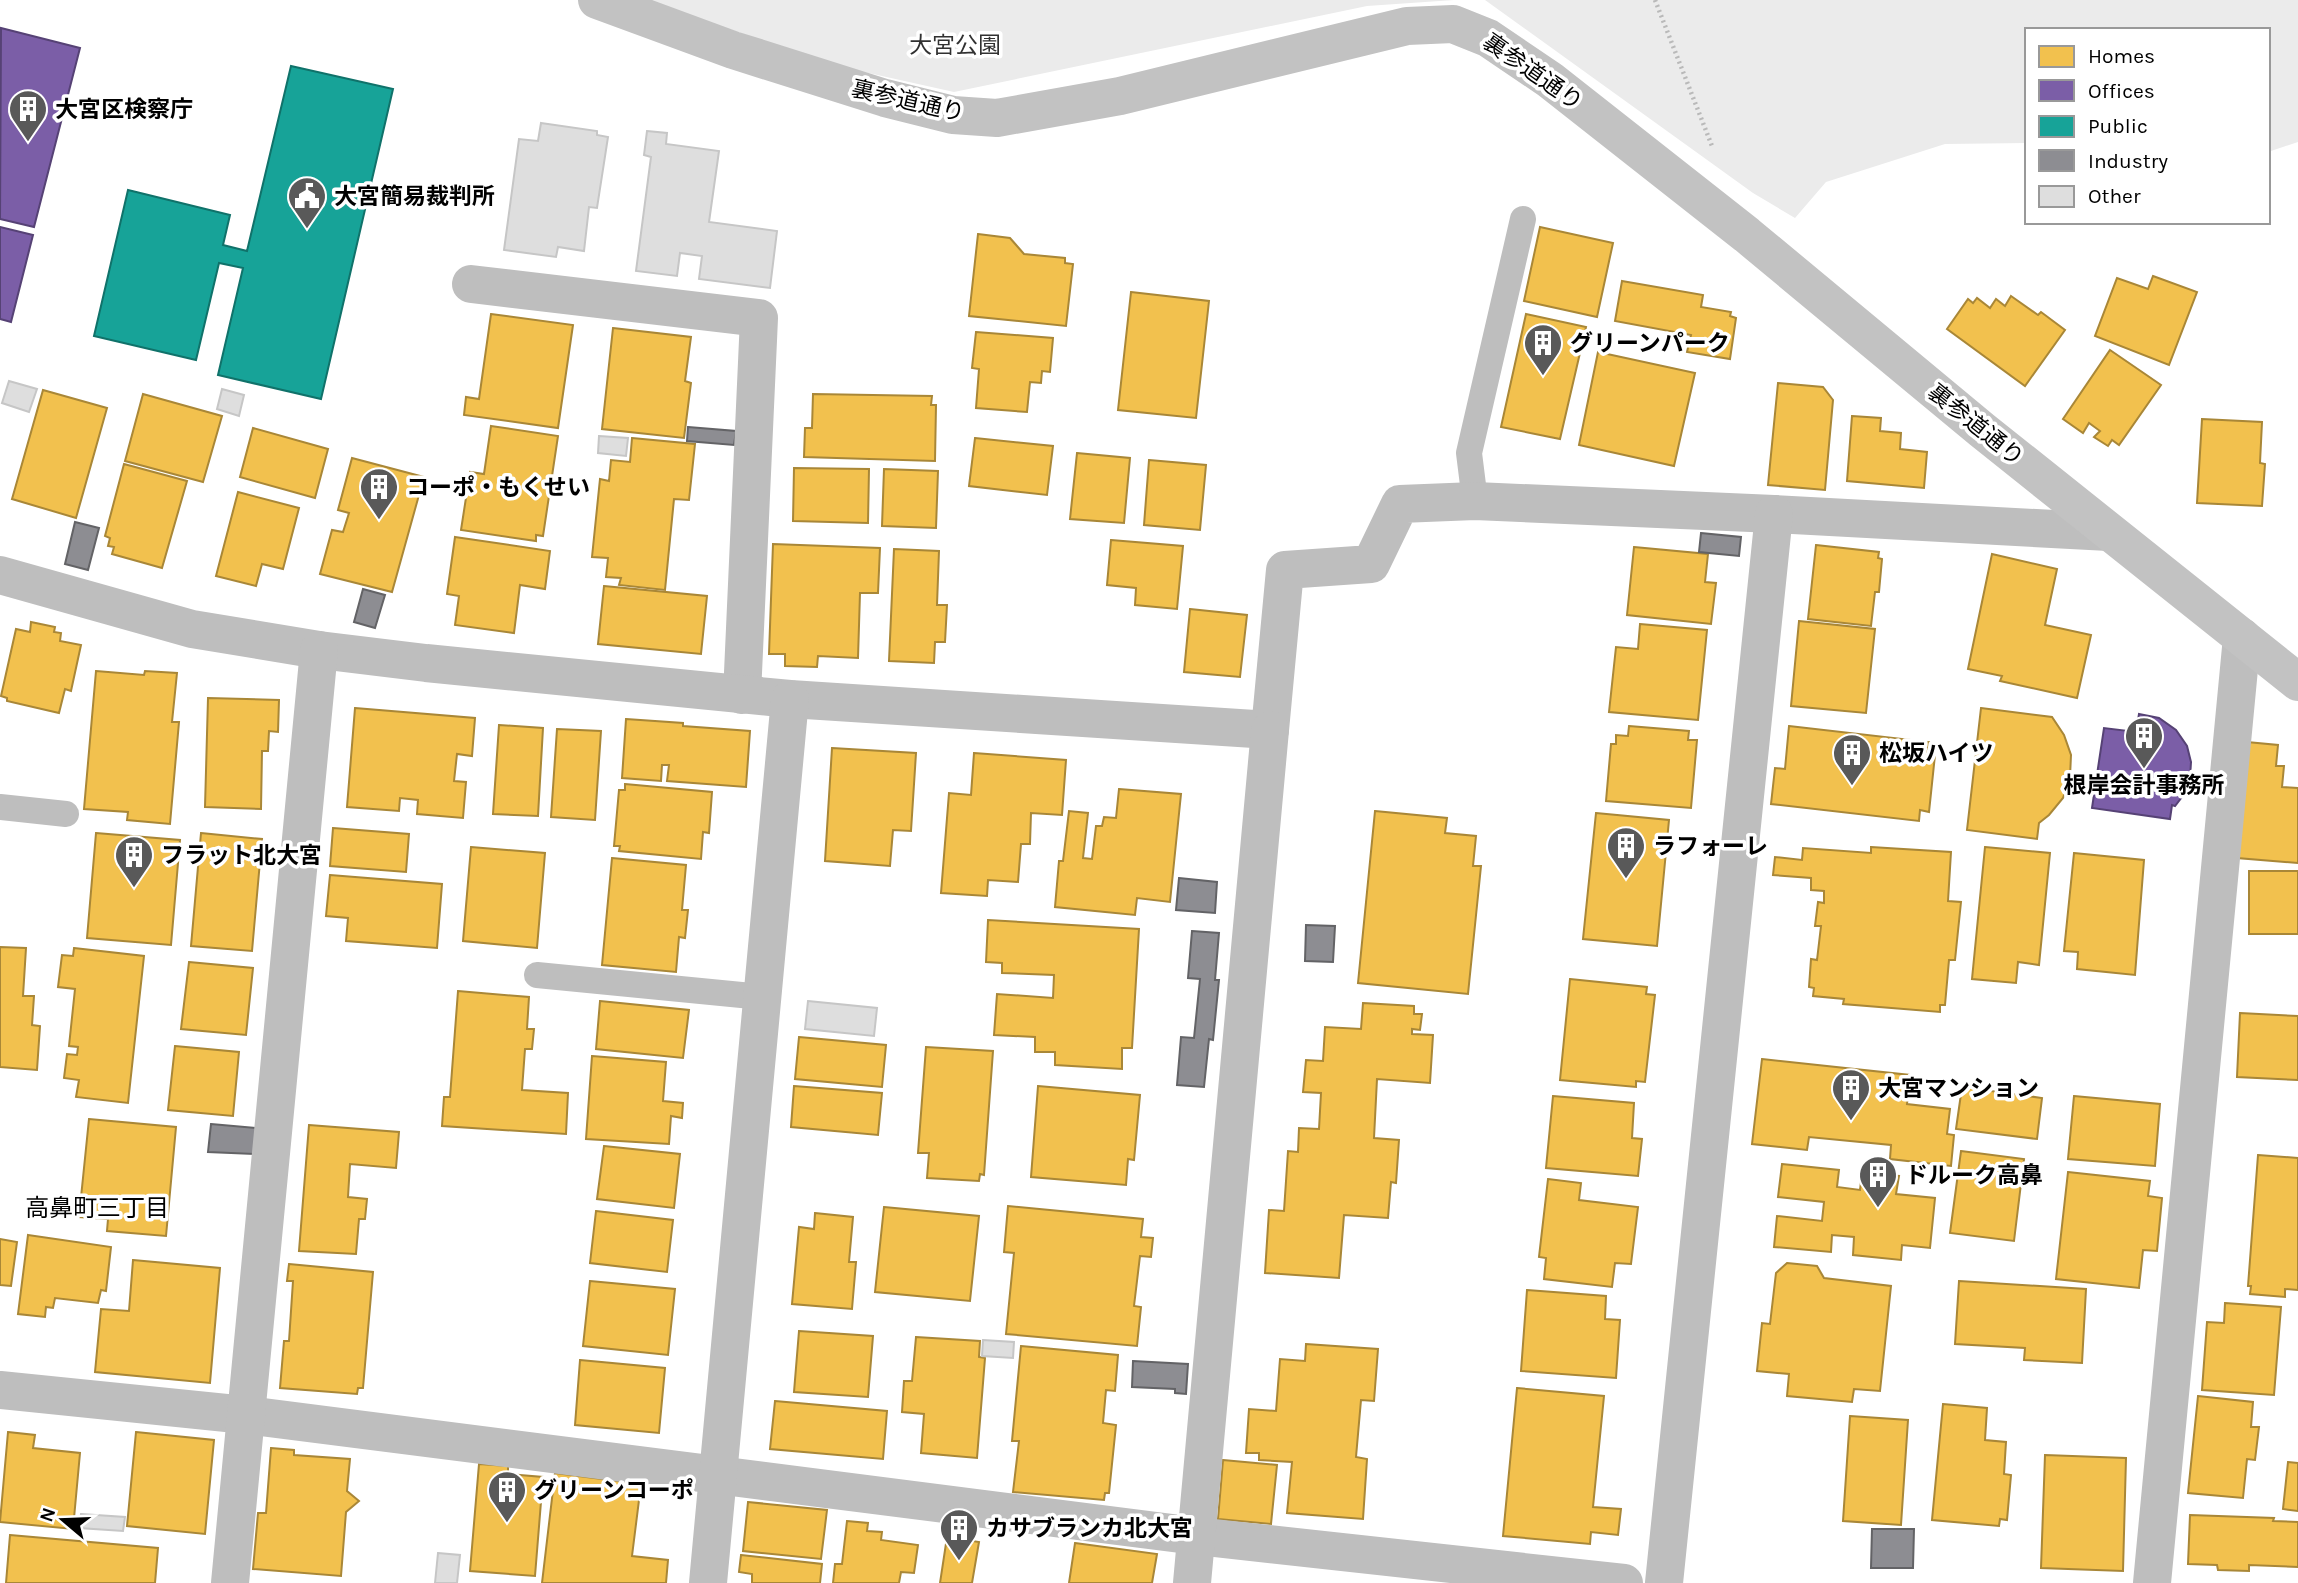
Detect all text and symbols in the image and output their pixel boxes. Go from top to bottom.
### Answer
street label: 裏参道通り [1478,28,1588,116]
legend [2025,28,2270,224]
park label: 大宮公園 [909,32,1001,59]
text: Homes [2088,44,2155,68]
street label: 裏参道通り [849,75,967,127]
text: Offices [2088,79,2155,103]
building icon: 大宮区検察庁 [7,88,49,143]
place label: 大宮区検察庁 [55,96,193,123]
text: Public [2088,114,2148,138]
text: Industry [2088,149,2168,173]
public building icon: 大宮簡易裁判所 [286,175,328,230]
place label: 大宮簡易裁判所 [334,183,495,210]
text: Other [2088,184,2141,208]
building icon: グリーンパーク [1522,322,1564,377]
place label: グリーンパーク [1570,330,1730,357]
street label: 裏参道通り [1923,378,2029,472]
building icon: コーポ・もくせい [358,466,400,521]
place label: コーポ・もくせい [406,474,590,501]
building icon: 根岸会計事務所 [2123,715,2165,770]
building icon: 松坂ハイツ [1831,732,1873,787]
place label: 松坂ハイツ [1879,740,1994,767]
place label: 根岸会計事務所 [2064,772,2225,799]
building icon: ラフォーレ [1605,825,1647,880]
place label: ラフォーレ [1653,833,1768,860]
building icon: フラット北大宮 [113,834,155,889]
place label: フラット北大宮 [161,842,322,869]
building icon: 大宮マンション [1830,1067,1872,1122]
place label: 大宮マンション [1878,1075,2039,1102]
building icon: ドルーク高鼻 [1857,1154,1899,1209]
place label: ドルーク高鼻 [1905,1162,2043,1189]
district label: 高鼻町三丁目 [25,1194,169,1222]
building icon: グリーンコーポ [486,1469,528,1524]
place label: グリーンコーポ [534,1477,694,1504]
north arrow [28,1485,98,1555]
text: N [35,1505,60,1525]
building icon: カサブランカ北大宮 [938,1507,980,1562]
place label: カサブランカ北大宮 [986,1515,1193,1542]

